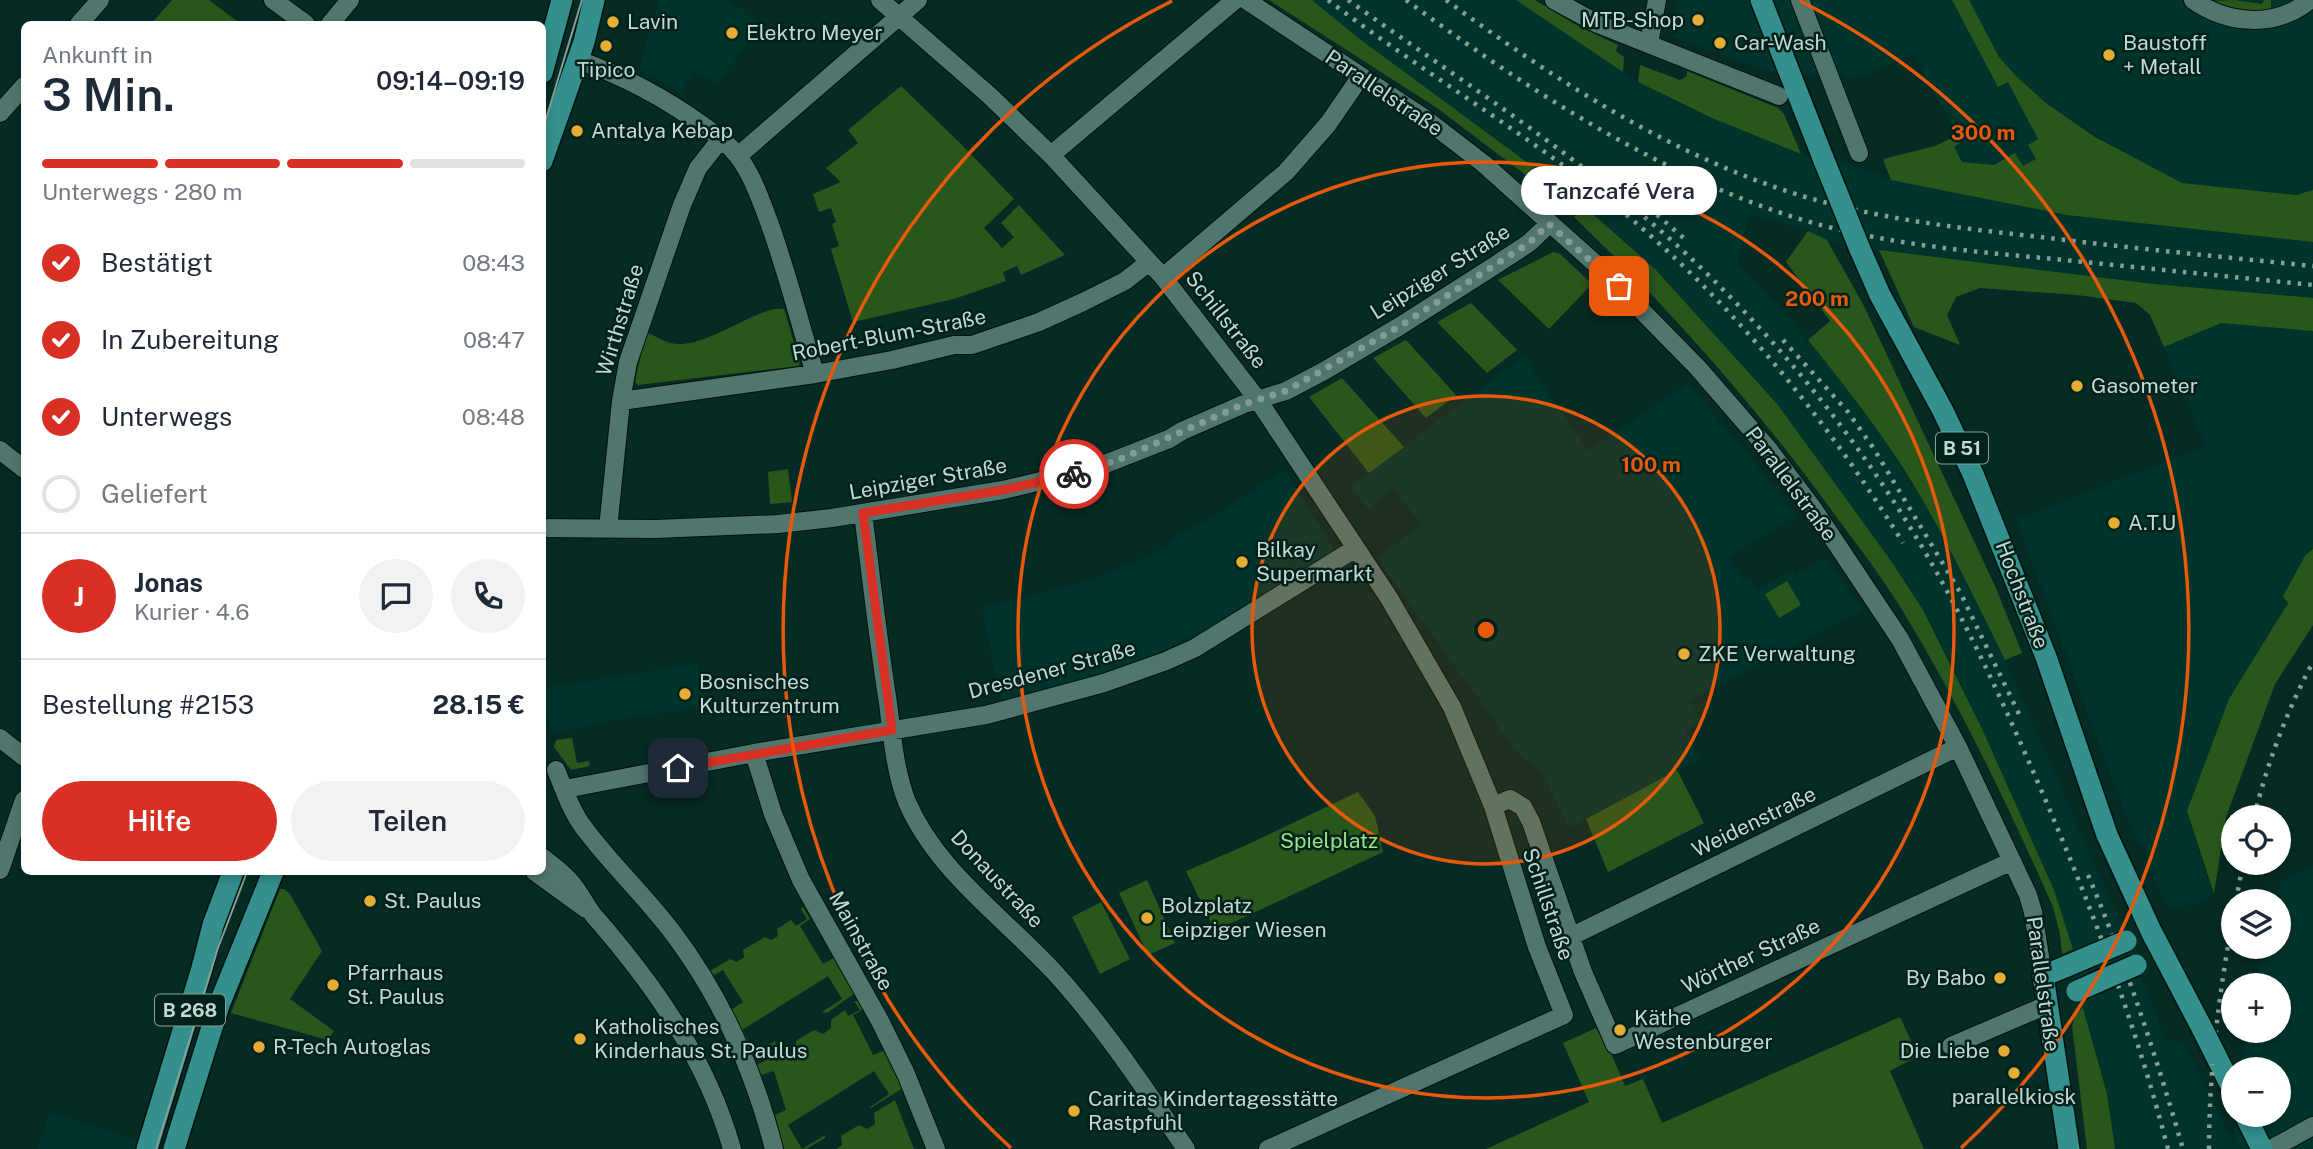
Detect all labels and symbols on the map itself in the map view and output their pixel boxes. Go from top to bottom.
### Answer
place label: MTB-Shop [1581,7,1684,32]
place label: Lavin [627,9,678,34]
marker: MTB-Shop [1690,12,1706,28]
marker: Lavin [605,14,621,30]
place label: Elektro Meyer [746,20,882,45]
marker: Elektro Meyer [724,25,740,41]
place label: Car-Wash [1734,30,1827,55]
place label: Baustoff + Metall [2123,30,2207,79]
marker: Car-Wash [1712,35,1728,51]
marker: Tipico [598,38,614,54]
street label: Parallelstraße [1321,44,1448,141]
marker: Baustoff + Metall [2101,47,2117,63]
place label: Tipico [577,57,635,82]
place label: Antalya Kebap [591,118,733,143]
text: 300 m [1951,120,2015,145]
marker: Antalya Kebap [569,123,585,139]
callout: Tanzcafé Vera [1521,167,1717,216]
street label: Leipziger Straße [1365,219,1514,325]
pin [1589,256,1649,316]
street label: Wirthstraße [591,261,648,379]
street label: Schillstraße [1180,266,1272,374]
text: 200 m [1785,286,1849,311]
street label: Robert-Blum-Straße [790,303,988,366]
place label: Gasometer [2091,373,2198,398]
marker: Gasometer [2069,378,2085,394]
street label: Parallelstraße [1740,422,1842,546]
road number: B 51 [1936,432,1988,463]
courier [1039,439,1109,509]
street label: Leipziger Straße [847,452,1009,505]
text: 100 m [1621,452,1681,477]
place label: A.T.U [2128,510,2176,535]
marker: A.T.U [2106,515,2122,531]
place label: Bilkay Supermarkt [1256,537,1373,586]
street label: Hochstraße [1990,537,2054,652]
marker: Bilkay Supermarkt [1234,554,1250,570]
centre of rings [1474,618,1498,642]
street label: Dresdener Straße [965,635,1138,704]
place label: ZKE Verwaltung [1698,641,1856,666]
marker: ZKE Verwaltung [1676,646,1692,662]
place label: Bosnisches Kulturzentrum [699,669,840,718]
marker: Bosnisches Kulturzentrum [677,686,693,702]
pin [648,738,708,798]
street label: Weidenstraße [1688,781,1820,862]
street label: Donaustraße [946,825,1049,933]
park label: Spielplatz [1280,828,1378,853]
street label: Schillstraße [1518,844,1579,963]
street label: Mainstraße [824,887,899,995]
place label: St. Paulus [384,888,481,913]
marker: St. Paulus [362,893,378,909]
place label: Bolzplatz Leipziger Wiesen [1161,893,1327,942]
marker: Bolzplatz Leipziger Wiesen [1139,910,1155,926]
street label: Wörther Straße [1678,913,1824,999]
street label: Parallelstraße [2022,915,2065,1053]
place label: Pfarrhaus St. Paulus [347,960,444,1009]
place label: By Babo [1906,965,1986,990]
marker: By Babo [1992,970,2008,986]
marker: Pfarrhaus St. Paulus [325,977,341,993]
road number: B 268 [155,994,225,1026]
place label: Käthe Westenburger [1634,1005,1773,1054]
place label: Katholisches Kinderhaus St. Paulus [594,1014,807,1063]
marker: Käthe Westenburger [1612,1022,1628,1038]
marker: Katholisches Kinderhaus St. Paulus [572,1031,588,1047]
place label: R-Tech Autoglas [273,1034,431,1059]
place label: Die Liebe [1900,1038,1990,1063]
marker: R-Tech Autoglas [251,1039,267,1055]
marker: Die Liebe [1996,1043,2012,1059]
marker: parallelkiosk [2006,1065,2022,1081]
place label: parallelkiosk [1952,1084,2077,1109]
place label: Caritas Kindertagesstätte Rastpfuhl [1088,1086,1338,1135]
marker: Caritas Kindertagesstätte Rastpfuhl [1066,1103,1082,1119]

